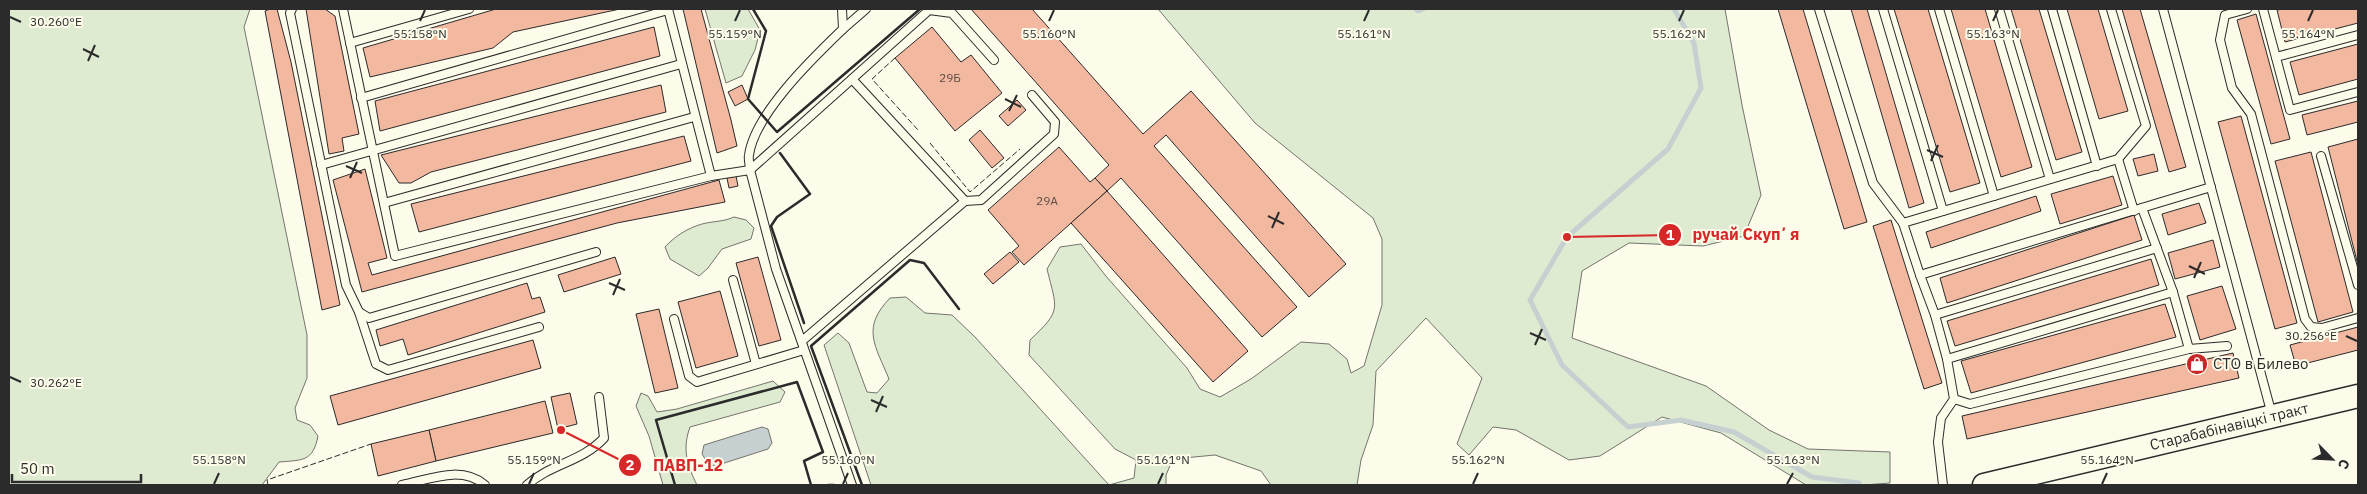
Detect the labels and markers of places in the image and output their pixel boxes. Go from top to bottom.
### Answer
callout: ручай Скупʼя [1657,219,1809,250]
shop icon: СТО в Билево [2185,352,2209,376]
place label: СТО в Билево [2213,354,2308,373]
callout: ПАВП-12 [618,450,733,481]

